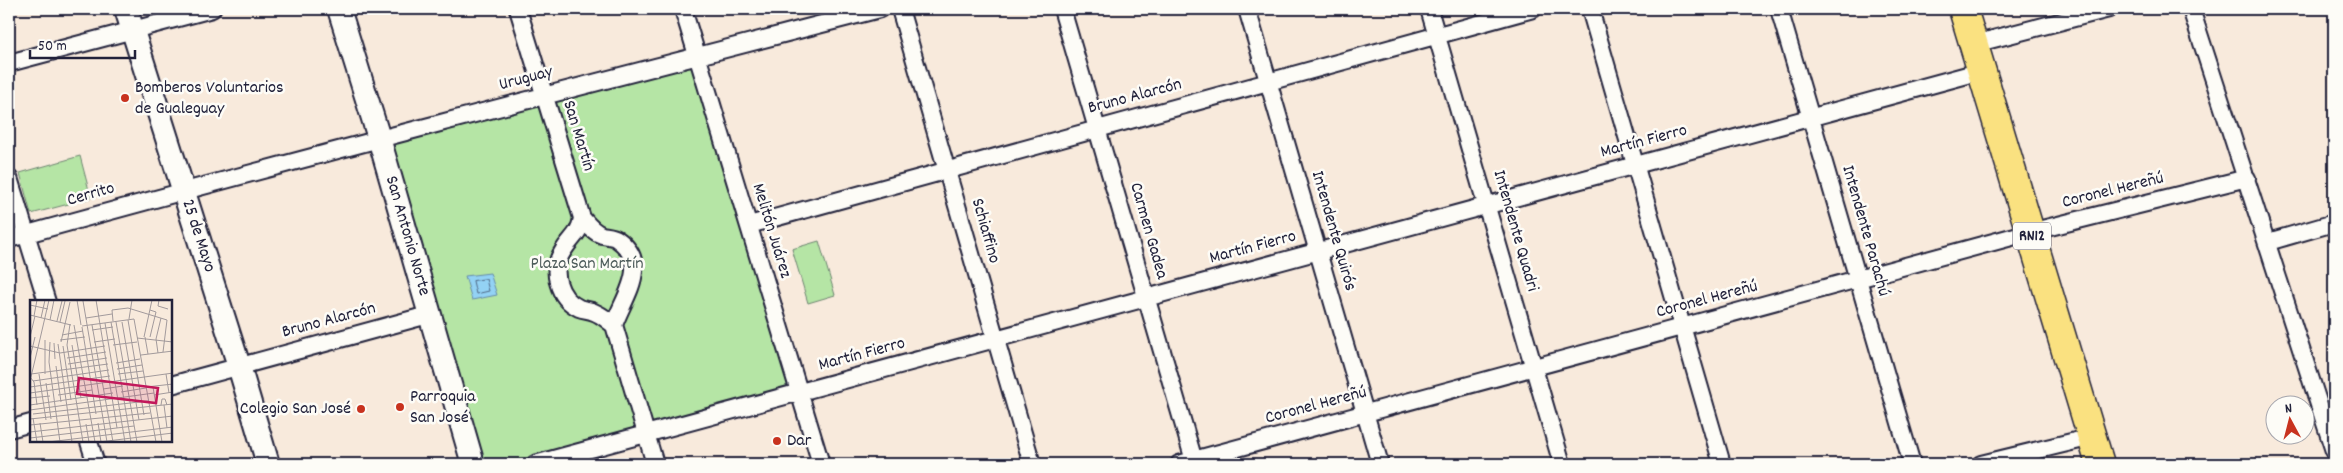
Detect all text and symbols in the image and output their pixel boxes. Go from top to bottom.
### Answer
scale bar [30,28,135,60]
text: 50 m [38,36,67,58]
street label: Uruguay [496,60,556,98]
street label: Bruno Alarcón [1085,72,1185,122]
place label: Bomberos Voluntarios de Gualeguay [135,76,284,122]
marker: Bomberos Voluntarios de Gualeguay [119,92,131,104]
street label: San Martín [555,98,601,174]
street label: Martín Fierro [1598,118,1690,166]
street label: Intendente Parachú [1834,163,1896,299]
street label: Coronel Hereñú [2059,166,2167,216]
street label: Intendente Quadri [1486,167,1544,295]
street label: Intendente Quirós [1304,168,1362,294]
street label: San Antonio Norte [378,173,436,299]
street label: Cerrito [64,176,118,214]
street label: Carmen Gadea [1122,180,1174,283]
street label: Melitón Juárez [745,181,797,282]
street label: 25 de Mayo [175,196,221,276]
street label: Schiaffino [964,196,1006,266]
road number: RN12 [2013,222,2051,250]
street label: Martín Fierro [1207,224,1299,272]
park label: Plaza San Martín [530,252,644,277]
street label: Coronel Hereñú [1654,274,1760,326]
street label: Bruno Alarcón [279,296,379,346]
inset map [30,300,172,443]
street label: Martín Fierro [816,331,908,379]
street label: Coronel Hereñú [1263,380,1369,432]
place label: Parroquia San José [410,385,476,431]
north arrow [2266,396,2316,446]
place label: Colegio San José [240,397,351,422]
text: N [2284,399,2293,419]
marker: Parroquia San José [394,401,406,413]
marker: Colegio San José [355,403,367,415]
place label: Dar [787,429,812,454]
marker: Dar [771,435,783,447]

